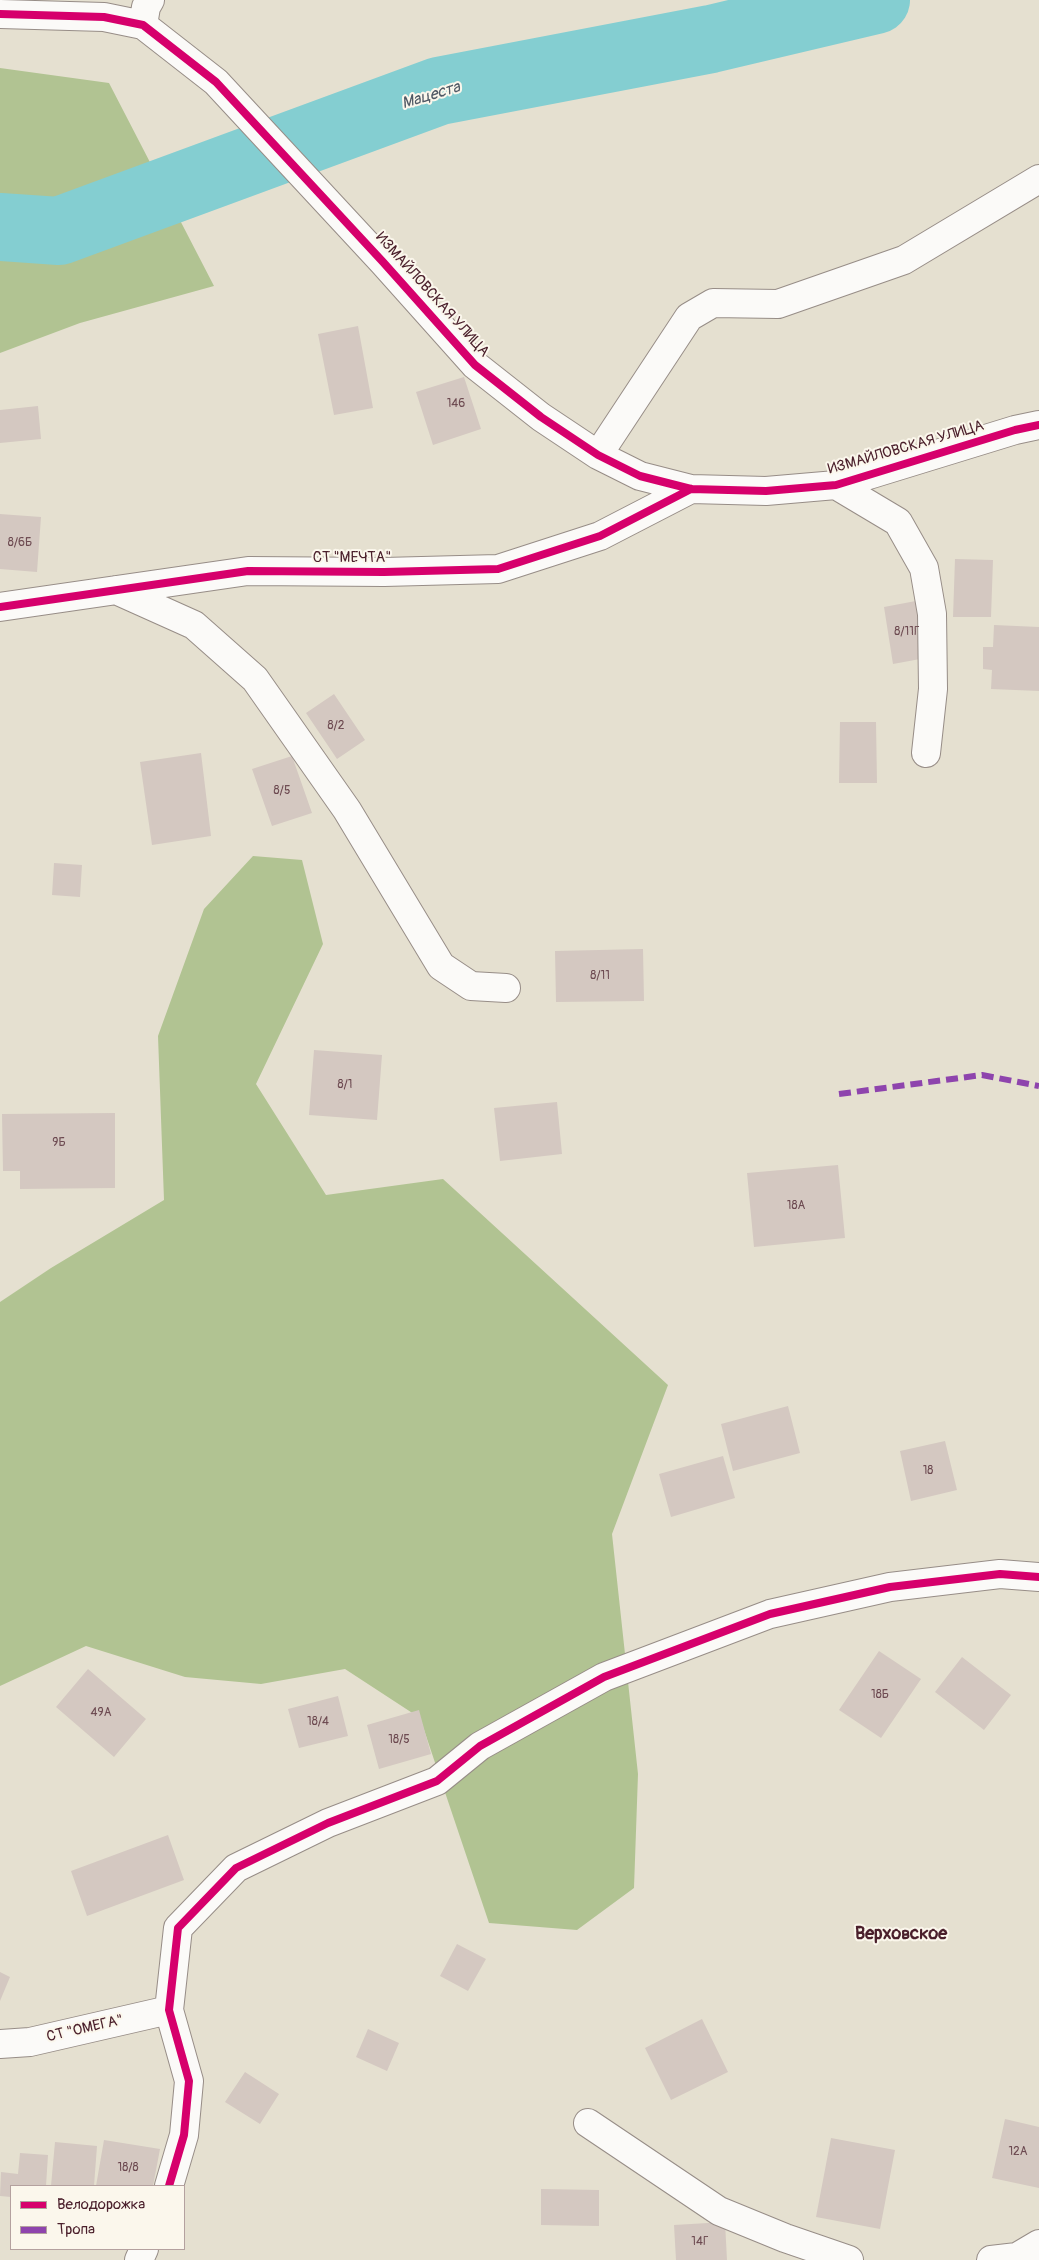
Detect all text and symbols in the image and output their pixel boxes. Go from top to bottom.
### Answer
water label: Мацеста [399,78,463,114]
street label: ИЗМАЙЛОВСКАЯ УЛИЦА [371,229,493,361]
house number: 146 [447,397,465,411]
street label: ИЗМАЙЛОВСКАЯ УЛИЦА [826,417,986,479]
house number: 8/6Б [8,536,32,550]
street label: СТ "МЕЧТА" [313,549,391,567]
house number: 8/11Г [894,625,920,639]
house number: 8/2 [327,719,345,733]
house number: 8/5 [274,784,290,798]
house number: 8/11 [590,969,610,983]
house number: 8/1 [337,1078,353,1092]
house number: 9Б [52,1136,66,1150]
house number: 18А [787,1199,805,1213]
house number: 18 [923,1464,933,1478]
house number: 18Б [871,1688,889,1702]
house number: 49А [91,1706,111,1720]
house number: 18/4 [307,1715,329,1729]
house number: 18/5 [388,1733,410,1747]
district label: Верховское [855,1923,947,1945]
street label: СТ "ОМЕГА" [45,2011,125,2047]
house number: 12А [1008,2145,1028,2159]
house number: 18/8 [117,2161,139,2175]
legend [10,2185,185,2250]
text: Велодорожка [57,2195,145,2214]
text: Тропа [57,2220,95,2239]
house number: 14Г [691,2235,709,2249]

